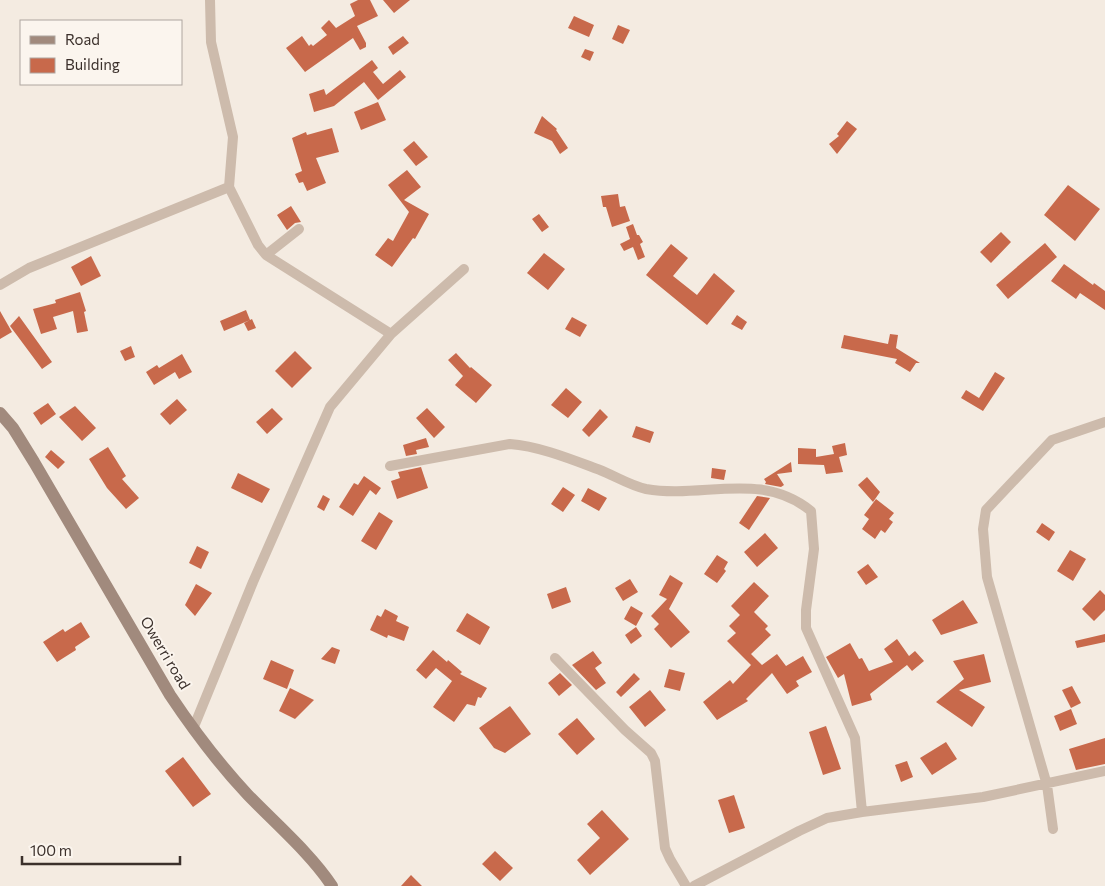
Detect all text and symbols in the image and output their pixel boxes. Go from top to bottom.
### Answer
legend [20,20,182,85]
text: Road [65,30,100,48]
text: Building [65,55,120,73]
street label: Owerri road [137,613,195,692]
scale bar [22,834,180,866]
text: 100 m [30,841,72,859]

